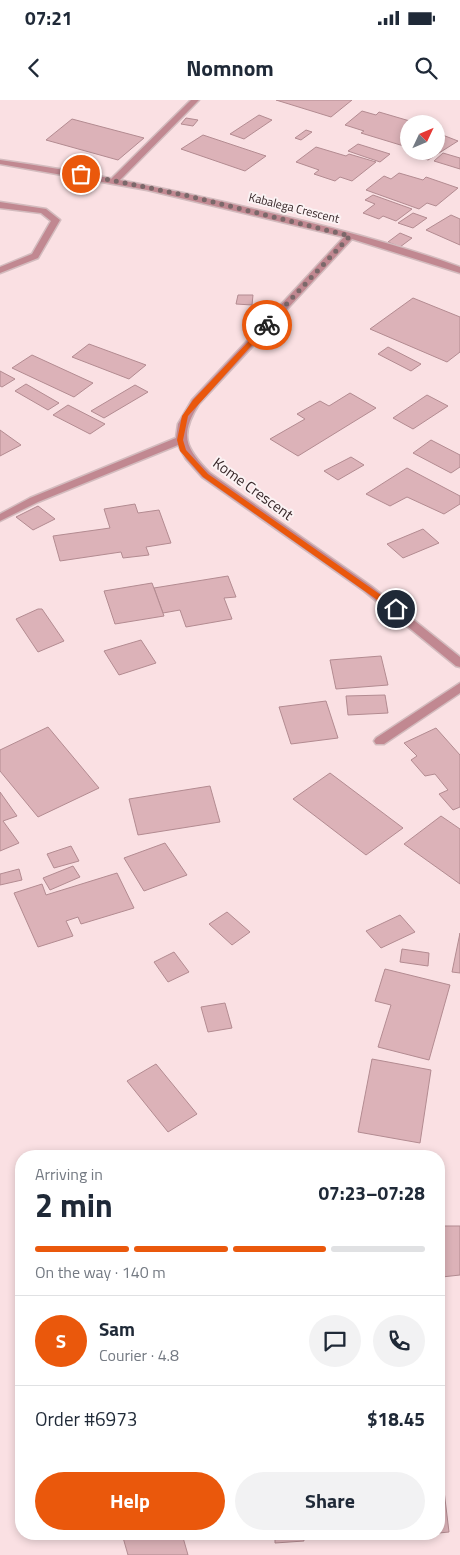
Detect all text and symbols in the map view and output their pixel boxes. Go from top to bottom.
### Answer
text: 07:21 [25,3,72,32]
text: Nomnom [186,51,274,85]
icon: back [20,54,48,82]
icon: search [412,54,440,82]
north arrow [400,115,445,160]
map controls [400,115,445,160]
pin [60,153,102,195]
icon: bag [67,160,95,188]
street label: Kabalega Crescent [247,187,342,228]
courier [242,300,292,350]
icon: bike [253,311,281,339]
street label: Kome Crescent [208,451,299,526]
pin [375,588,417,630]
icon: home [382,595,410,623]
text: Arriving in [35,1162,103,1186]
text: 07:23–07:28 [318,1178,425,1207]
text: 2 min [35,1181,113,1229]
text: On the way · 140 m [35,1260,166,1284]
text: Sam [99,1314,135,1343]
button: chat [309,1315,361,1367]
button: phone [373,1315,425,1367]
text: S [56,1326,66,1355]
text: Courier · 4.8 [99,1343,179,1367]
text: Order #6973 [35,1404,137,1433]
text: $18.45 [367,1404,425,1433]
button: Help [35,1472,225,1530]
button: Share [235,1472,425,1530]

